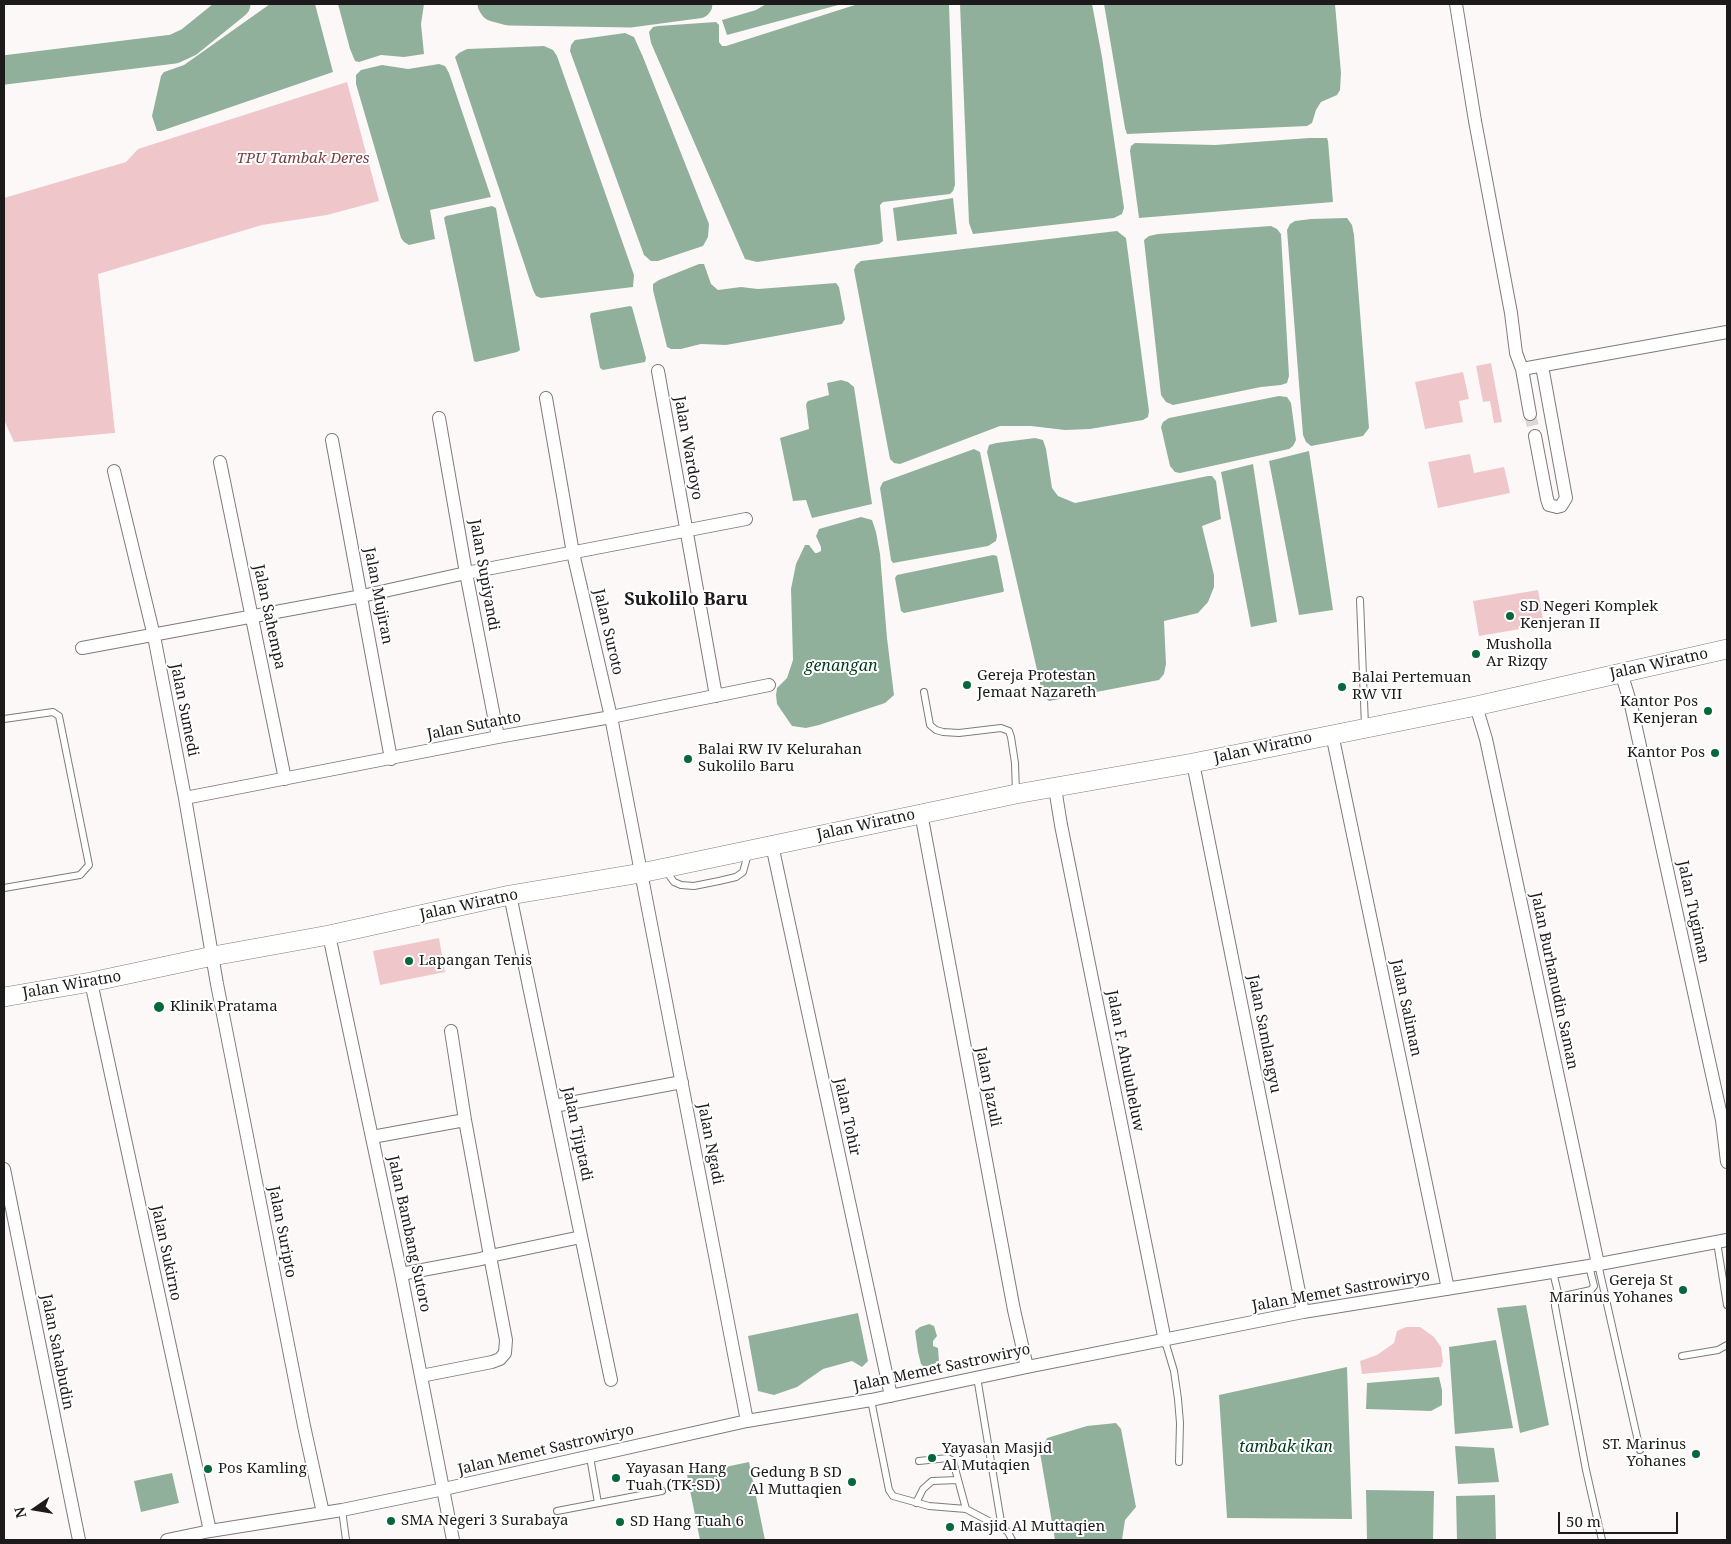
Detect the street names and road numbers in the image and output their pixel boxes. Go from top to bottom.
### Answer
street label: Jalan Wardoyo [670,395,706,501]
street label: Jalan Supiyandi [465,518,503,632]
street label: Jalan Mujiran [360,546,396,646]
street label: Jalan Sahempa [249,563,289,671]
street label: Jalan Suroto [589,587,627,677]
street label: Jalan Wiratno [1608,645,1710,683]
street label: Jalan Sumedi [166,662,202,758]
street label: Jalan Sutanto [425,708,523,744]
street label: Jalan Wiratno [1212,729,1314,767]
street label: Jalan Wiratno [815,806,917,844]
street label: Jalan Tugiman [1673,859,1713,965]
street label: Jalan Wiratno [418,886,520,924]
street label: Jalan Burhanudin Saman [1526,891,1582,1071]
street label: Jalan Saliman [1387,958,1425,1058]
street label: Jalan Wiratno [21,967,123,1003]
street label: Jalan Samlangyu [1244,973,1284,1095]
street label: Jalan F. Ahuluheluw [1102,989,1148,1133]
street label: Jalan Jazuli [971,1046,1005,1128]
street label: Jalan Tohir [830,1077,864,1157]
street label: Jalan Tjiptadi [558,1085,596,1183]
street label: Jalan Ngadi [693,1102,727,1186]
street label: Jalan Bambang Sutoro [384,1154,434,1314]
street label: Jalan Suripto [264,1185,300,1279]
street label: Jalan Sukirno [147,1204,185,1302]
street label: Jalan Memet Sastrowiryo [1251,1266,1431,1316]
street label: Jalan Sahabudin [37,1293,77,1411]
street label: Jalan Memet Sastrowiryo [852,1340,1032,1396]
street label: Jalan Memet Sastrowiryo [456,1421,636,1479]

